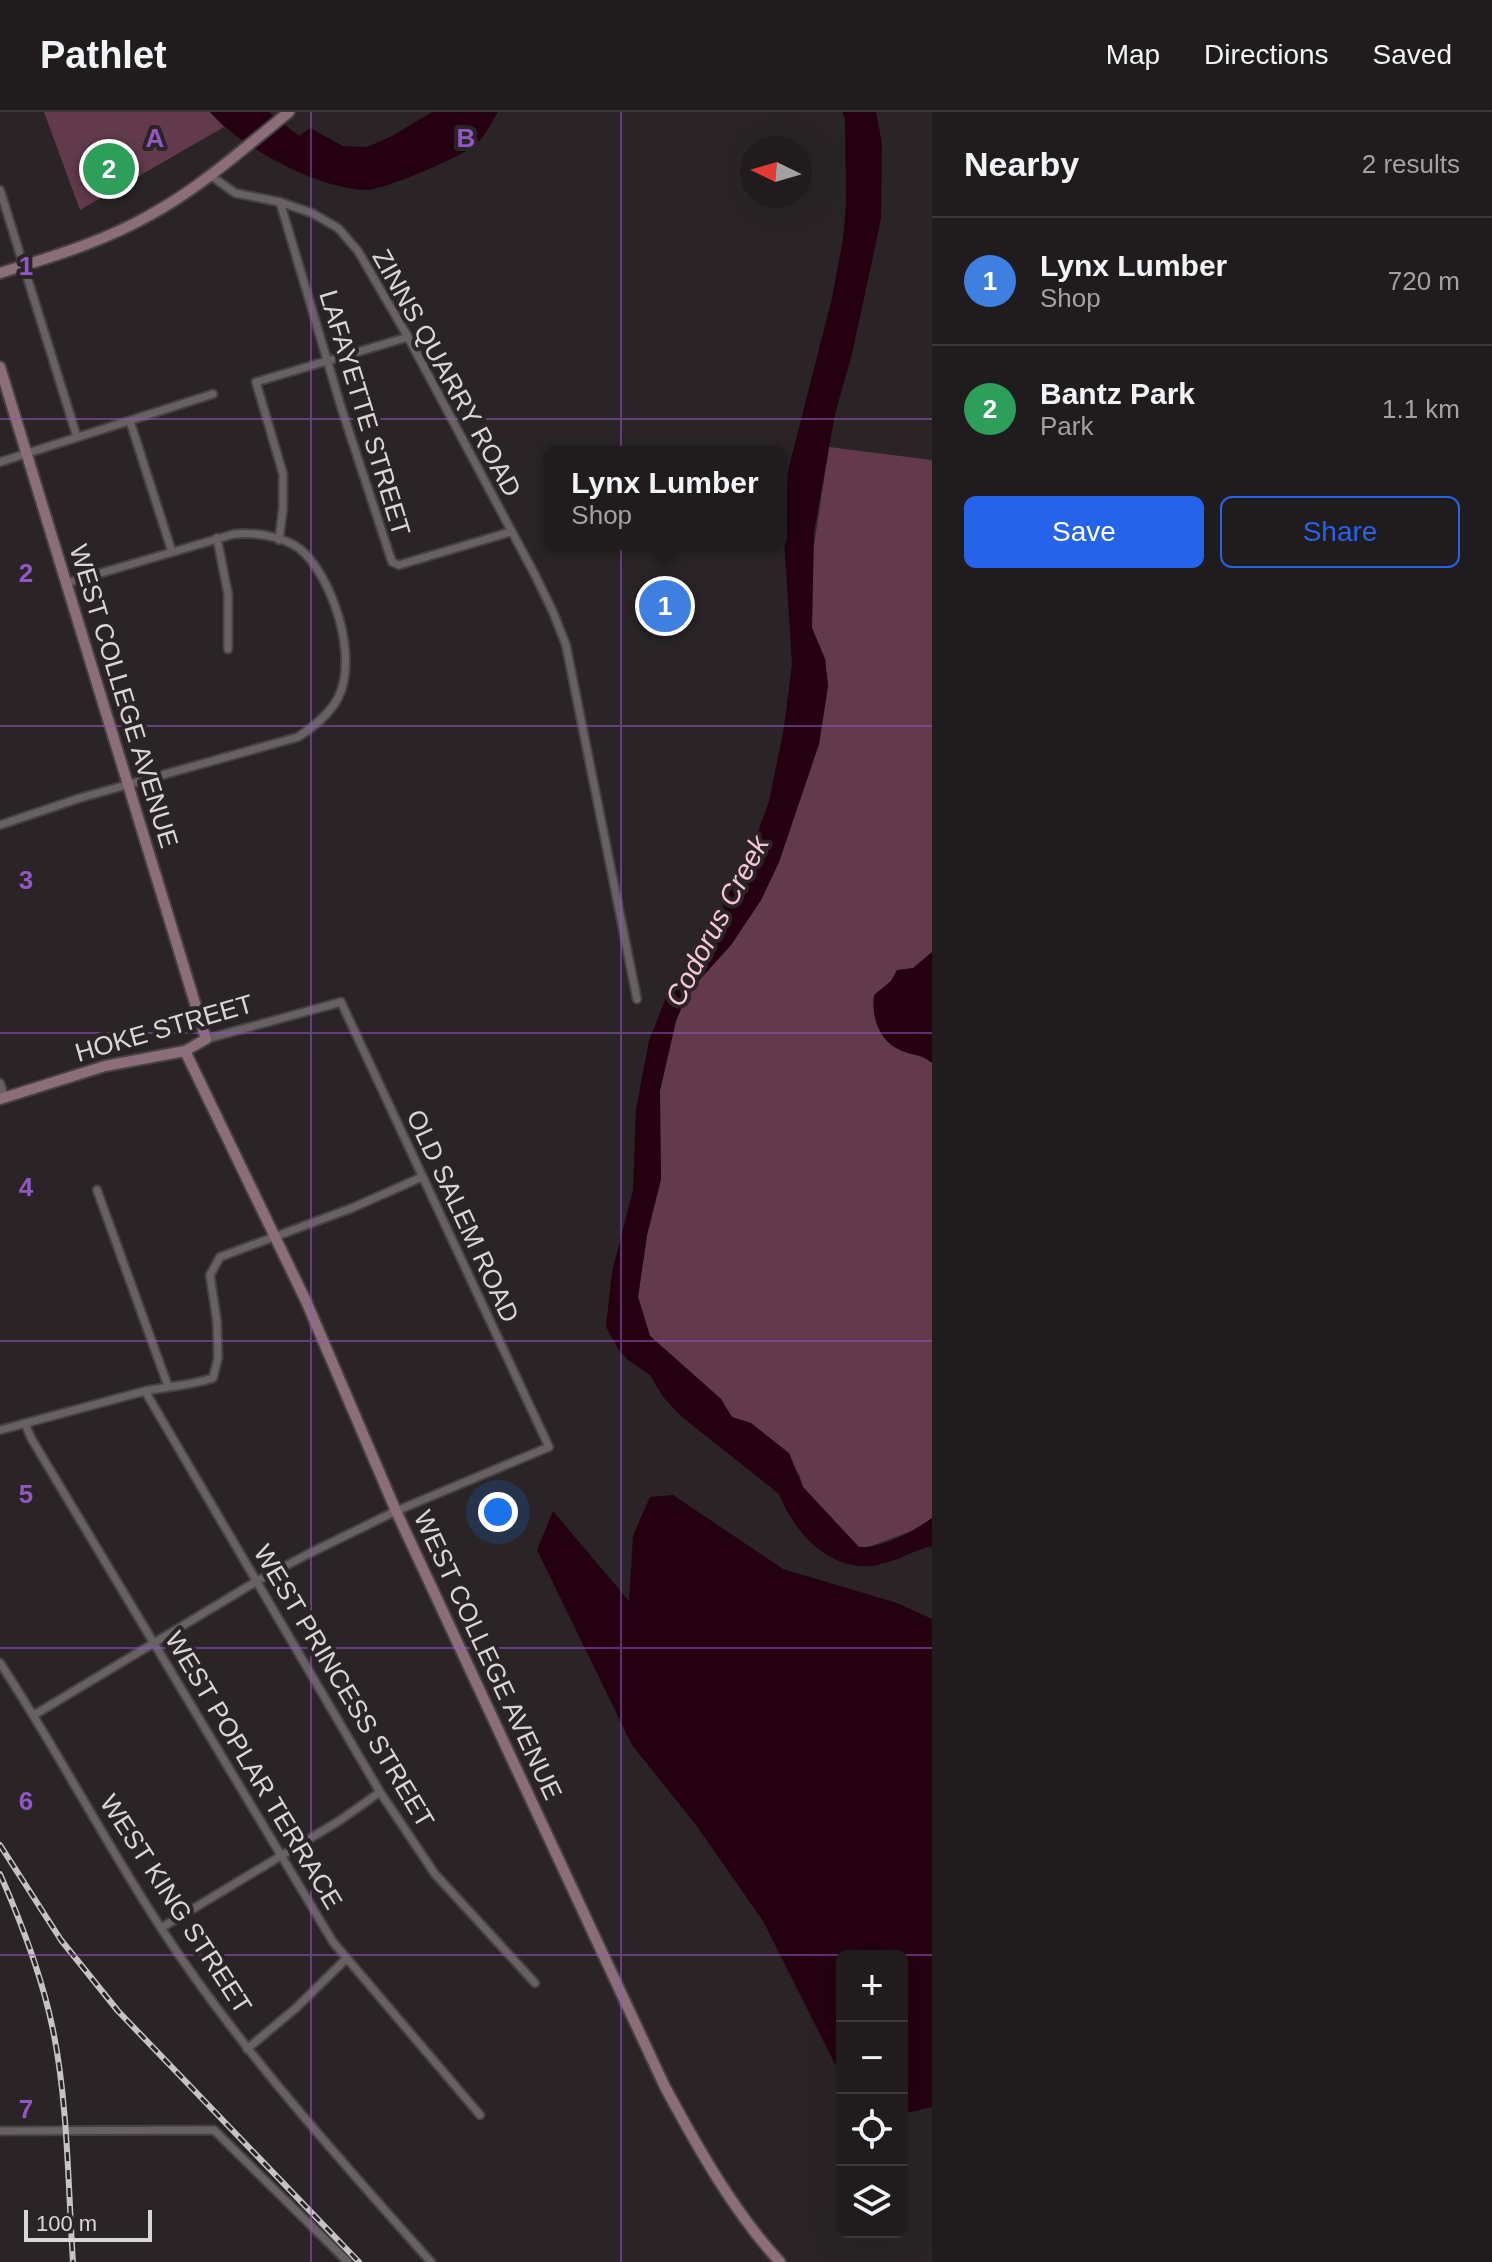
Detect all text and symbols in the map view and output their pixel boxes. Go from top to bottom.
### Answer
text: Pathlet [40,34,167,76]
text: Map [1106,39,1160,70]
text: Directions [1204,39,1329,70]
text: Saved [1373,39,1452,70]
text: A [146,123,165,153]
text: B [457,123,475,153]
north arrow [740,136,812,208]
pin: 2 [83,139,135,199]
text: Nearby [964,145,1079,183]
text: 2 results [1362,149,1460,179]
street label: ZINNS QUARRY ROAD [367,244,527,502]
text: Lynx Lumber [1040,249,1227,282]
text: 1 [19,251,33,281]
text: 1 [983,266,997,296]
text: 720 m [1388,266,1460,296]
text: Shop [1040,283,1101,313]
street label: LAFAYETTE STREET [313,287,417,540]
text: Bantz Park [1040,377,1195,410]
text: 2 [983,394,997,424]
text: 1.1 km [1382,394,1460,424]
text: Park [1040,411,1093,441]
popup [543,446,787,550]
text: Lynx Lumber [571,466,759,499]
button: Save [964,496,1204,568]
button: Share [1220,496,1460,568]
text: Shop [571,500,632,530]
street label: WEST COLLEGE AVENUE [64,541,184,851]
text: 2 [19,558,33,588]
pin: 1 [639,576,691,636]
water label: Codorus Creek [659,829,776,1011]
text: 3 [19,865,33,895]
street label: HOKE STREET [72,988,256,1068]
street label: OLD SALEM ROAD [401,1105,525,1327]
text: 4 [19,1172,34,1202]
text: 5 [19,1479,33,1509]
your location [478,1492,518,1532]
street label: WEST COLLEGE AVENUE [408,1506,568,1804]
street label: WEST PRINCESS STREET [248,1539,440,1833]
street label: WEST POPLAR TERRACE [159,1626,349,1914]
text: 6 [19,1786,33,1816]
street label: WEST KING STREET [94,1789,258,2019]
map controls [836,1950,908,2238]
button: + [836,1950,908,2022]
button: − [836,2022,908,2094]
text: 7 [19,2094,33,2124]
button: locate [836,2094,908,2166]
button: layers [836,2166,908,2238]
scale bar [24,2206,152,2242]
text: 100 m [36,2211,97,2236]

